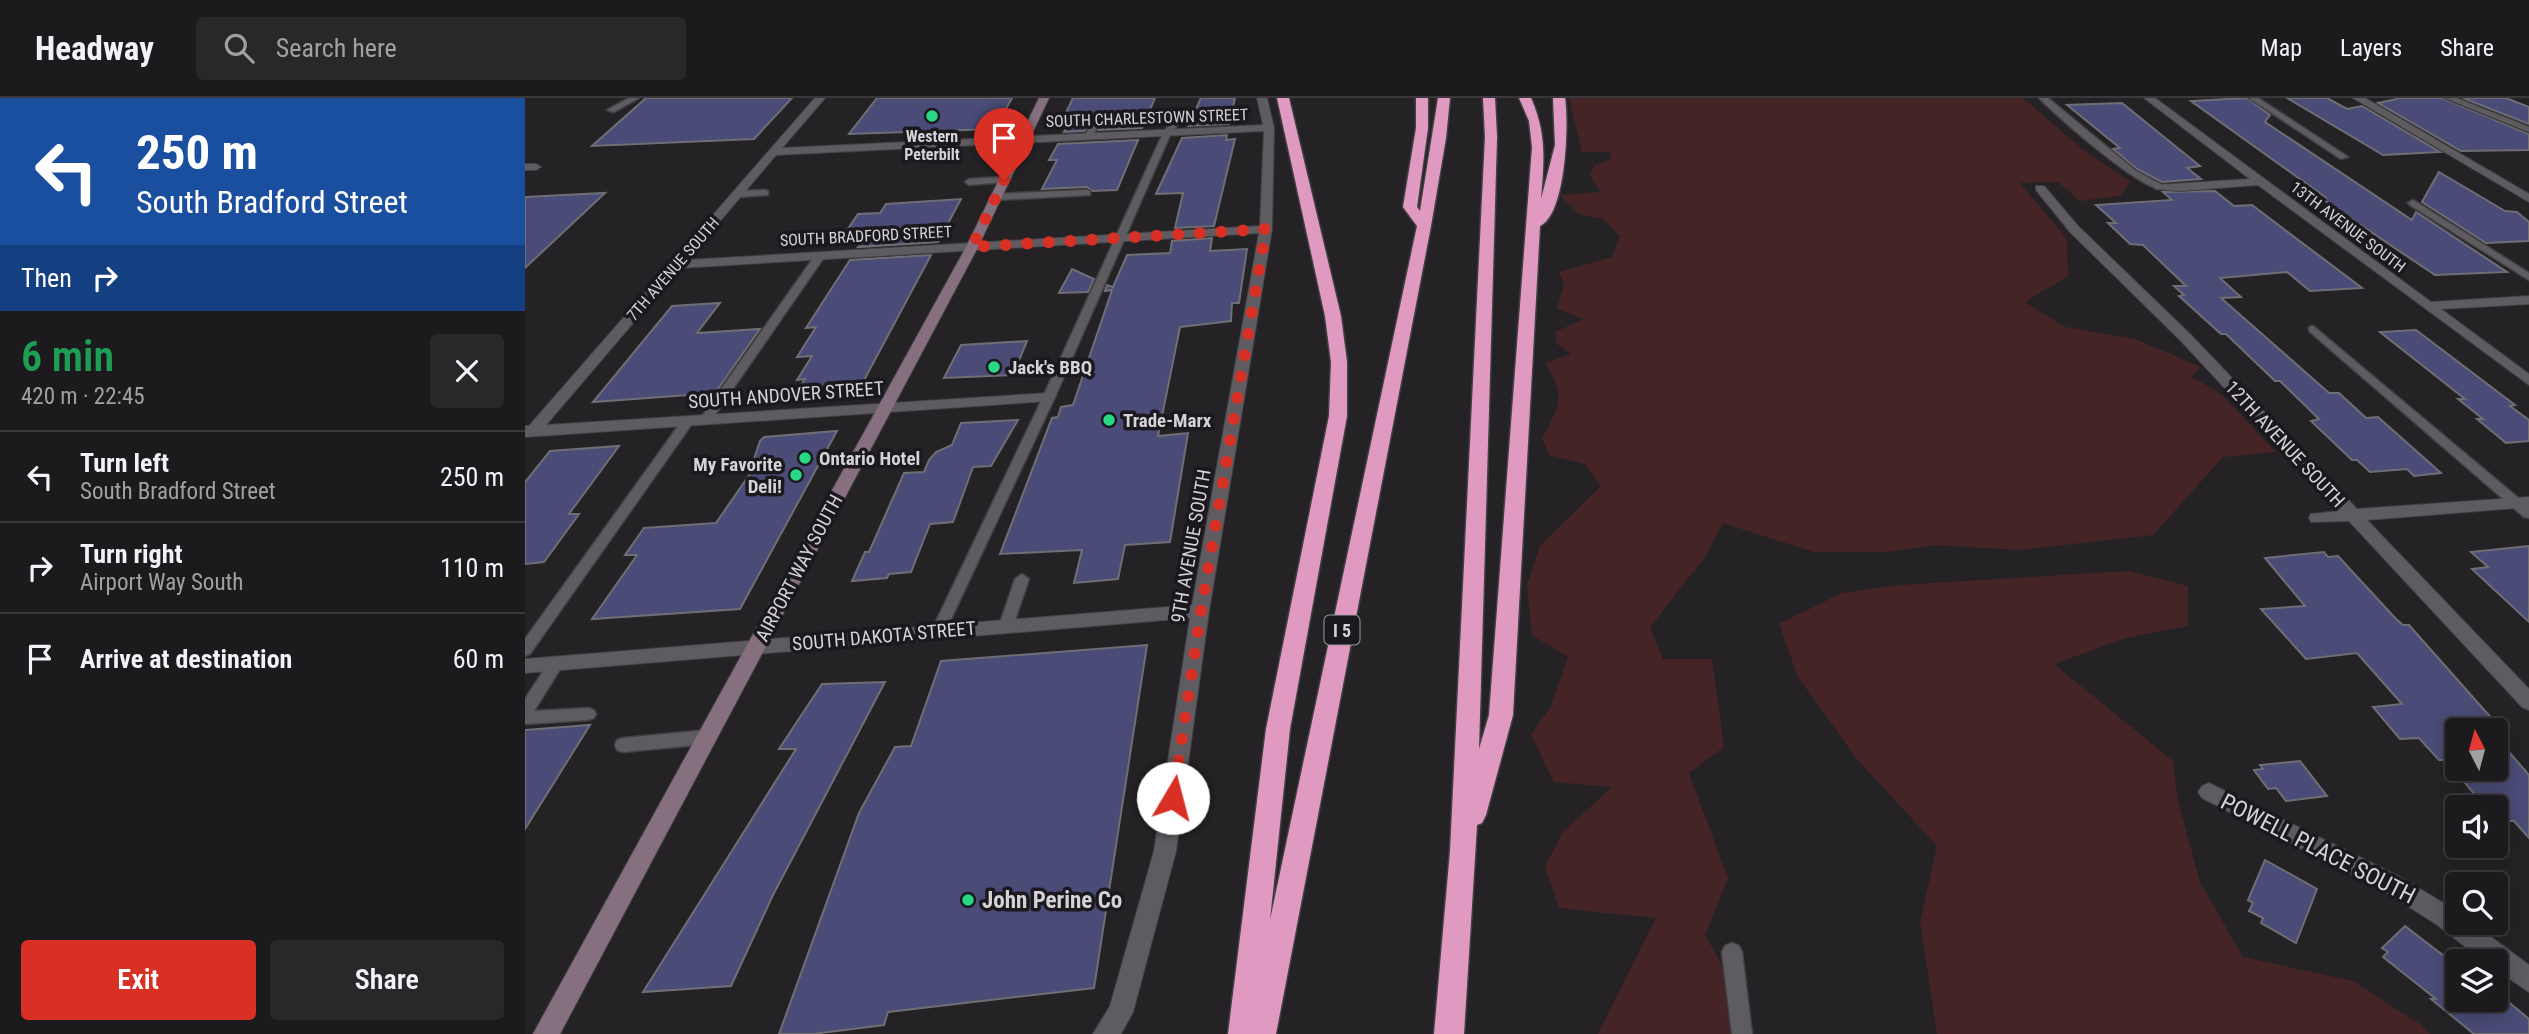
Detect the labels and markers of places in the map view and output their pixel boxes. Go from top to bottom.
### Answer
marker: Western Peterbilt [924,108,940,124]
pin [974,108,1034,180]
place label: Western Peterbilt [904,127,960,164]
place label: Jack's BBQ [1008,356,1092,379]
marker: Jack's BBQ [986,359,1002,375]
place label: Trade-Marx [1123,409,1212,432]
marker: Trade-Marx [1101,412,1117,428]
place label: Ontario Hotel [819,447,920,470]
marker: Ontario Hotel [797,450,813,466]
place label: My Favorite Deli! [693,453,782,498]
marker: My Favorite Deli! [788,467,804,483]
place label: John Perine Co [982,887,1122,914]
marker: John Perine Co [960,892,976,908]

